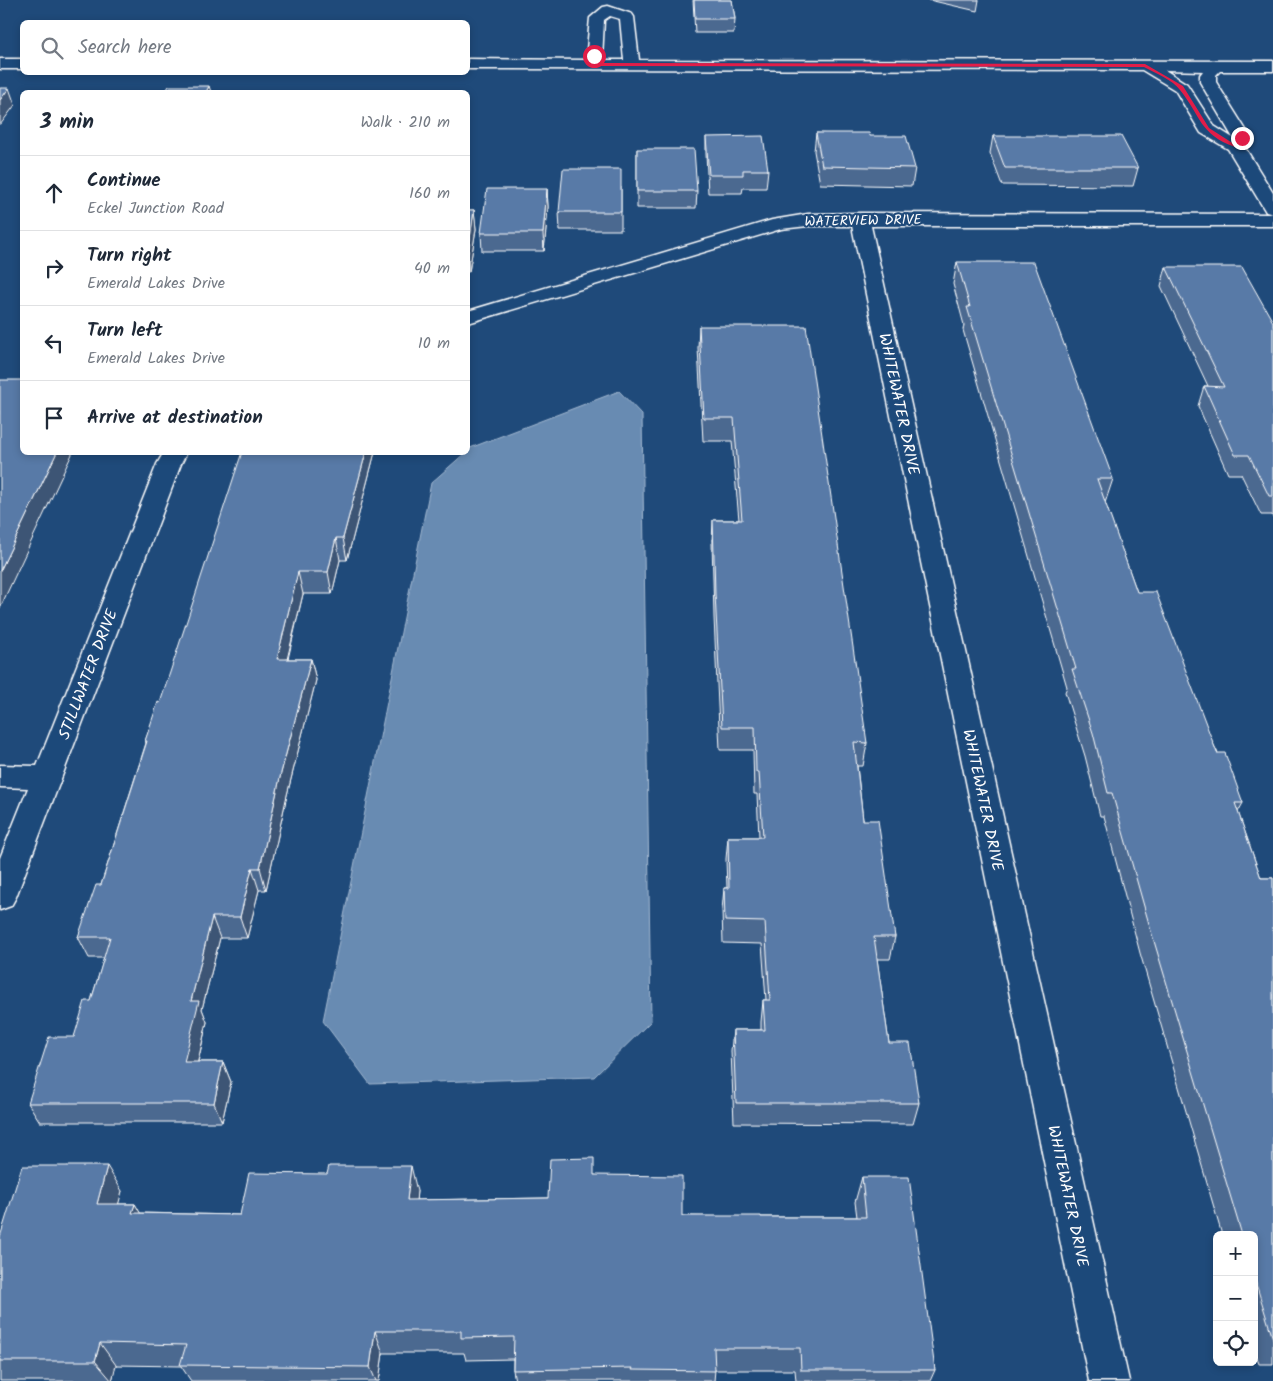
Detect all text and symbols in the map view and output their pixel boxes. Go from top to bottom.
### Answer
search box [20,20,470,75]
text: Search here [78,33,172,63]
icon: search [38,34,66,62]
route start [583,45,606,68]
text: 3 min [40,106,94,139]
text: Walk · 210 m [360,110,450,135]
route end [1231,127,1254,150]
text: Continue [87,166,160,196]
icon: ahead [40,179,68,207]
text: 160 m [409,181,450,206]
text: Eckel Junction Road [87,196,224,221]
street label: WATERVIEW DRIVE [804,209,923,233]
text: Turn right [87,241,172,271]
icon: right [40,254,68,282]
text: 40 m [414,256,450,281]
text: Emerald Lakes Drive [87,271,225,296]
text: Turn left [87,316,162,346]
icon: left [40,329,68,357]
text: 10 m [418,331,450,356]
street label: WHITEWATER DRIVE [871,331,926,478]
text: Emerald Lakes Drive [87,346,225,371]
text: Arrive at destination [87,403,263,433]
icon: arrive [40,404,68,432]
street label: STILLWATER DRIVE [52,605,125,743]
street label: WHITEWATER DRIVE [955,727,1010,874]
street label: WHITEWATER DRIVE [1040,1123,1095,1270]
map controls [1213,1231,1258,1366]
button: + [1213,1231,1258,1276]
button: − [1213,1276,1258,1321]
button: locate [1213,1321,1258,1366]

